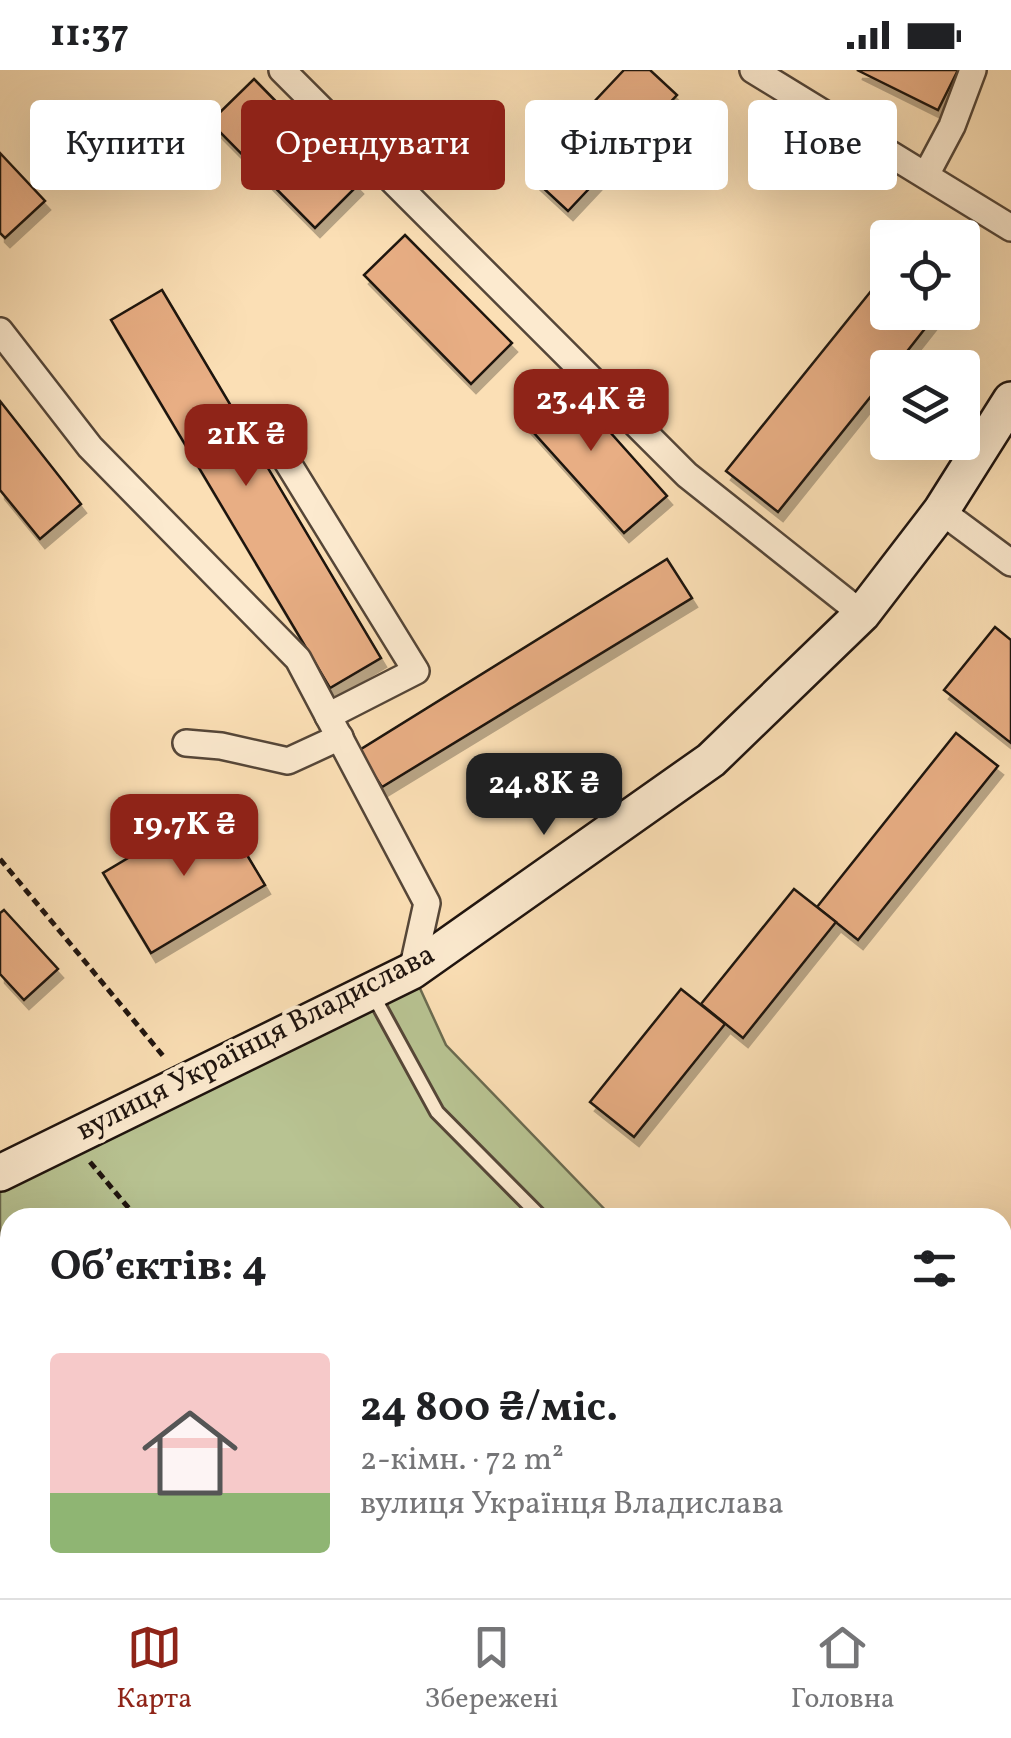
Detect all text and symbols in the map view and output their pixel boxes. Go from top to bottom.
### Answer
text: 11:37 [50,9,129,62]
chip: Купити [30,100,221,190]
chip: Орендувати [241,100,505,190]
chip: Фільтри [525,100,728,190]
chip: Нове [748,100,897,190]
map controls [870,220,980,460]
button: locate [870,220,980,330]
button: layers [870,350,980,460]
pin: 23.4K ₴ [499,369,683,454]
text: 23.4K ₴ [536,379,646,423]
pin: 21K ₴ [176,404,316,489]
text: 21K ₴ [206,414,286,458]
pin: 24.8K ₴ [452,753,636,838]
text: 24.8K ₴ [488,763,600,807]
pin: 19.7K ₴ [92,794,276,879]
text: 19.7K ₴ [132,804,236,848]
street label: вулиця Українця Владислава [69,934,443,1152]
text: Об’єктів: 4 [50,1239,267,1298]
icon: filters [907,1241,962,1296]
text: 24 800 ₴/міс. [360,1380,618,1439]
icon: home [130,1393,250,1513]
text: 2-кімн. · 72 m² [360,1439,564,1483]
text: вулиця Українця Владислава [360,1483,784,1527]
tab: Карта [116,1620,192,1719]
tab: Збережені [424,1620,558,1719]
tab: Головна [791,1620,895,1719]

